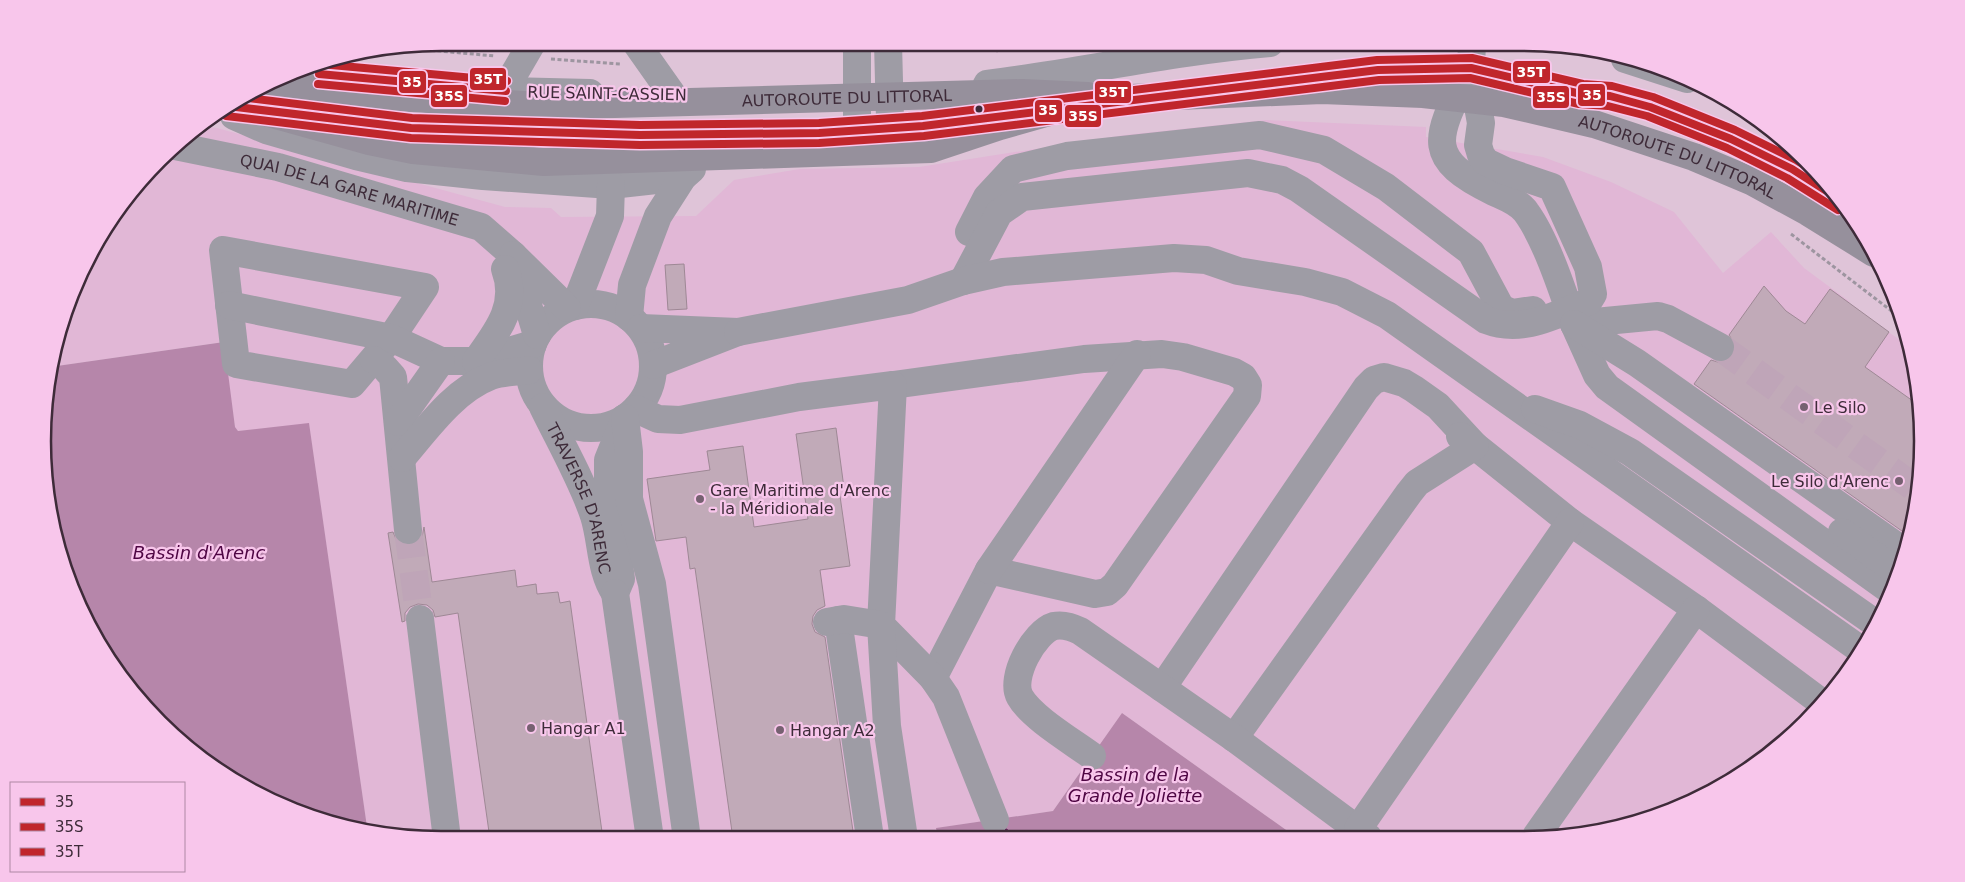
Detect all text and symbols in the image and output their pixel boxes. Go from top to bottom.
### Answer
line badge: 35T [1512,60,1551,84]
text: 35T [1516,64,1546,80]
line badge: 35T [469,67,507,91]
line badge: 35 [398,70,427,94]
text: 35T [473,71,503,87]
text: 35 [402,74,422,90]
line badge: 35T [1094,80,1132,104]
street label: RUE SAINT-CASSIEN [527,83,687,104]
line badge: 35 [1577,83,1606,107]
line badge: 35S [430,84,468,108]
text: 35T [1098,84,1128,100]
line badge: 35S [1532,85,1570,109]
street label: AUTOROUTE DU LITTORAL [742,86,952,111]
text: 35 [1582,87,1602,103]
text: 35S [434,88,464,104]
text: 35S [1536,89,1566,105]
line badge: 35 [1034,99,1063,123]
text: 35 [1038,102,1058,118]
unlabelled marker [974,104,984,114]
line badge: 35S [1064,104,1102,128]
text: 35S [1068,108,1098,124]
street label: AUTOROUTE DU LITTORAL [1577,112,1780,203]
street label: QUAI DE LA GARE MARITIME [238,151,461,230]
place label: Le Silo [1814,398,1866,417]
marker: Le Silo [1798,401,1810,413]
street label: TRAVERSE D'ARENC [542,419,615,576]
place label: Le Silo d'Arenc [1771,472,1889,491]
marker: Le Silo d'Arenc [1893,475,1905,487]
place label: Gare Maritime d'Arenc - la Méridionale [710,481,890,518]
marker: Gare Maritime d'Arenc - la Méridionale [694,493,706,505]
water label: Bassin d'Arenc [133,542,265,563]
place label: Hangar A1 [541,719,626,738]
place label: Hangar A2 [790,721,875,740]
marker: Hangar A1 [525,722,537,734]
marker: Hangar A2 [774,724,786,736]
water label: Bassin de la Grande Joliette [1068,764,1202,806]
legend [10,782,185,872]
text: 35 [55,793,74,811]
text: 35S [55,818,84,836]
text: 35T [55,843,84,861]

